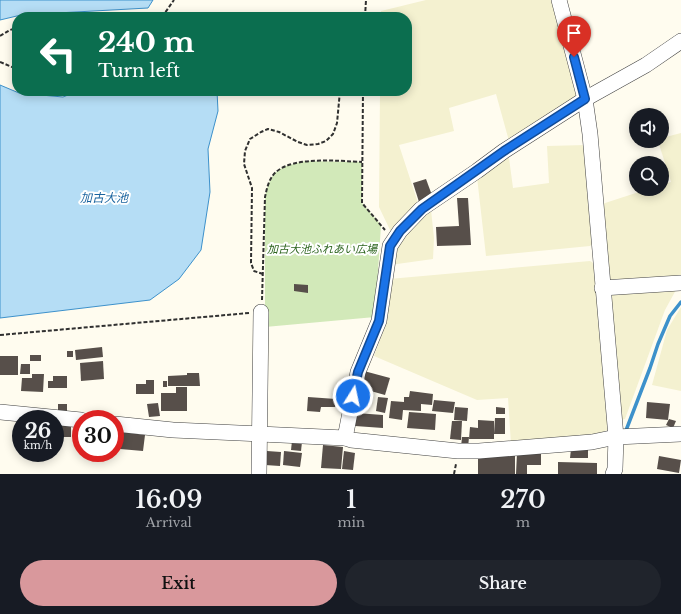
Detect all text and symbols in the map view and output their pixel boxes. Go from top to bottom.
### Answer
pin [557,16,591,57]
icon: arrive [563,22,585,44]
text: 240 m [98,25,194,60]
icon: left [32,28,84,80]
text: Turn left [98,60,180,82]
map controls [629,108,669,196]
button: sound [629,108,669,148]
button: search [629,156,669,196]
water label: 加古大池 [80,190,129,205]
park label: 加古大池ふれあい広場 [267,242,379,256]
position arrow [332,375,374,417]
speed limit sign: 30 [72,410,124,462]
text: 26 [25,419,51,443]
text: km/h [24,439,52,452]
text: 16:09 [135,485,202,514]
text: 1 [346,485,357,514]
text: 270 [500,485,546,514]
text: Arrival [146,514,192,531]
text: min [338,514,365,531]
text: m [516,514,530,531]
button: Exit [20,560,337,606]
button: Share [345,560,661,606]

